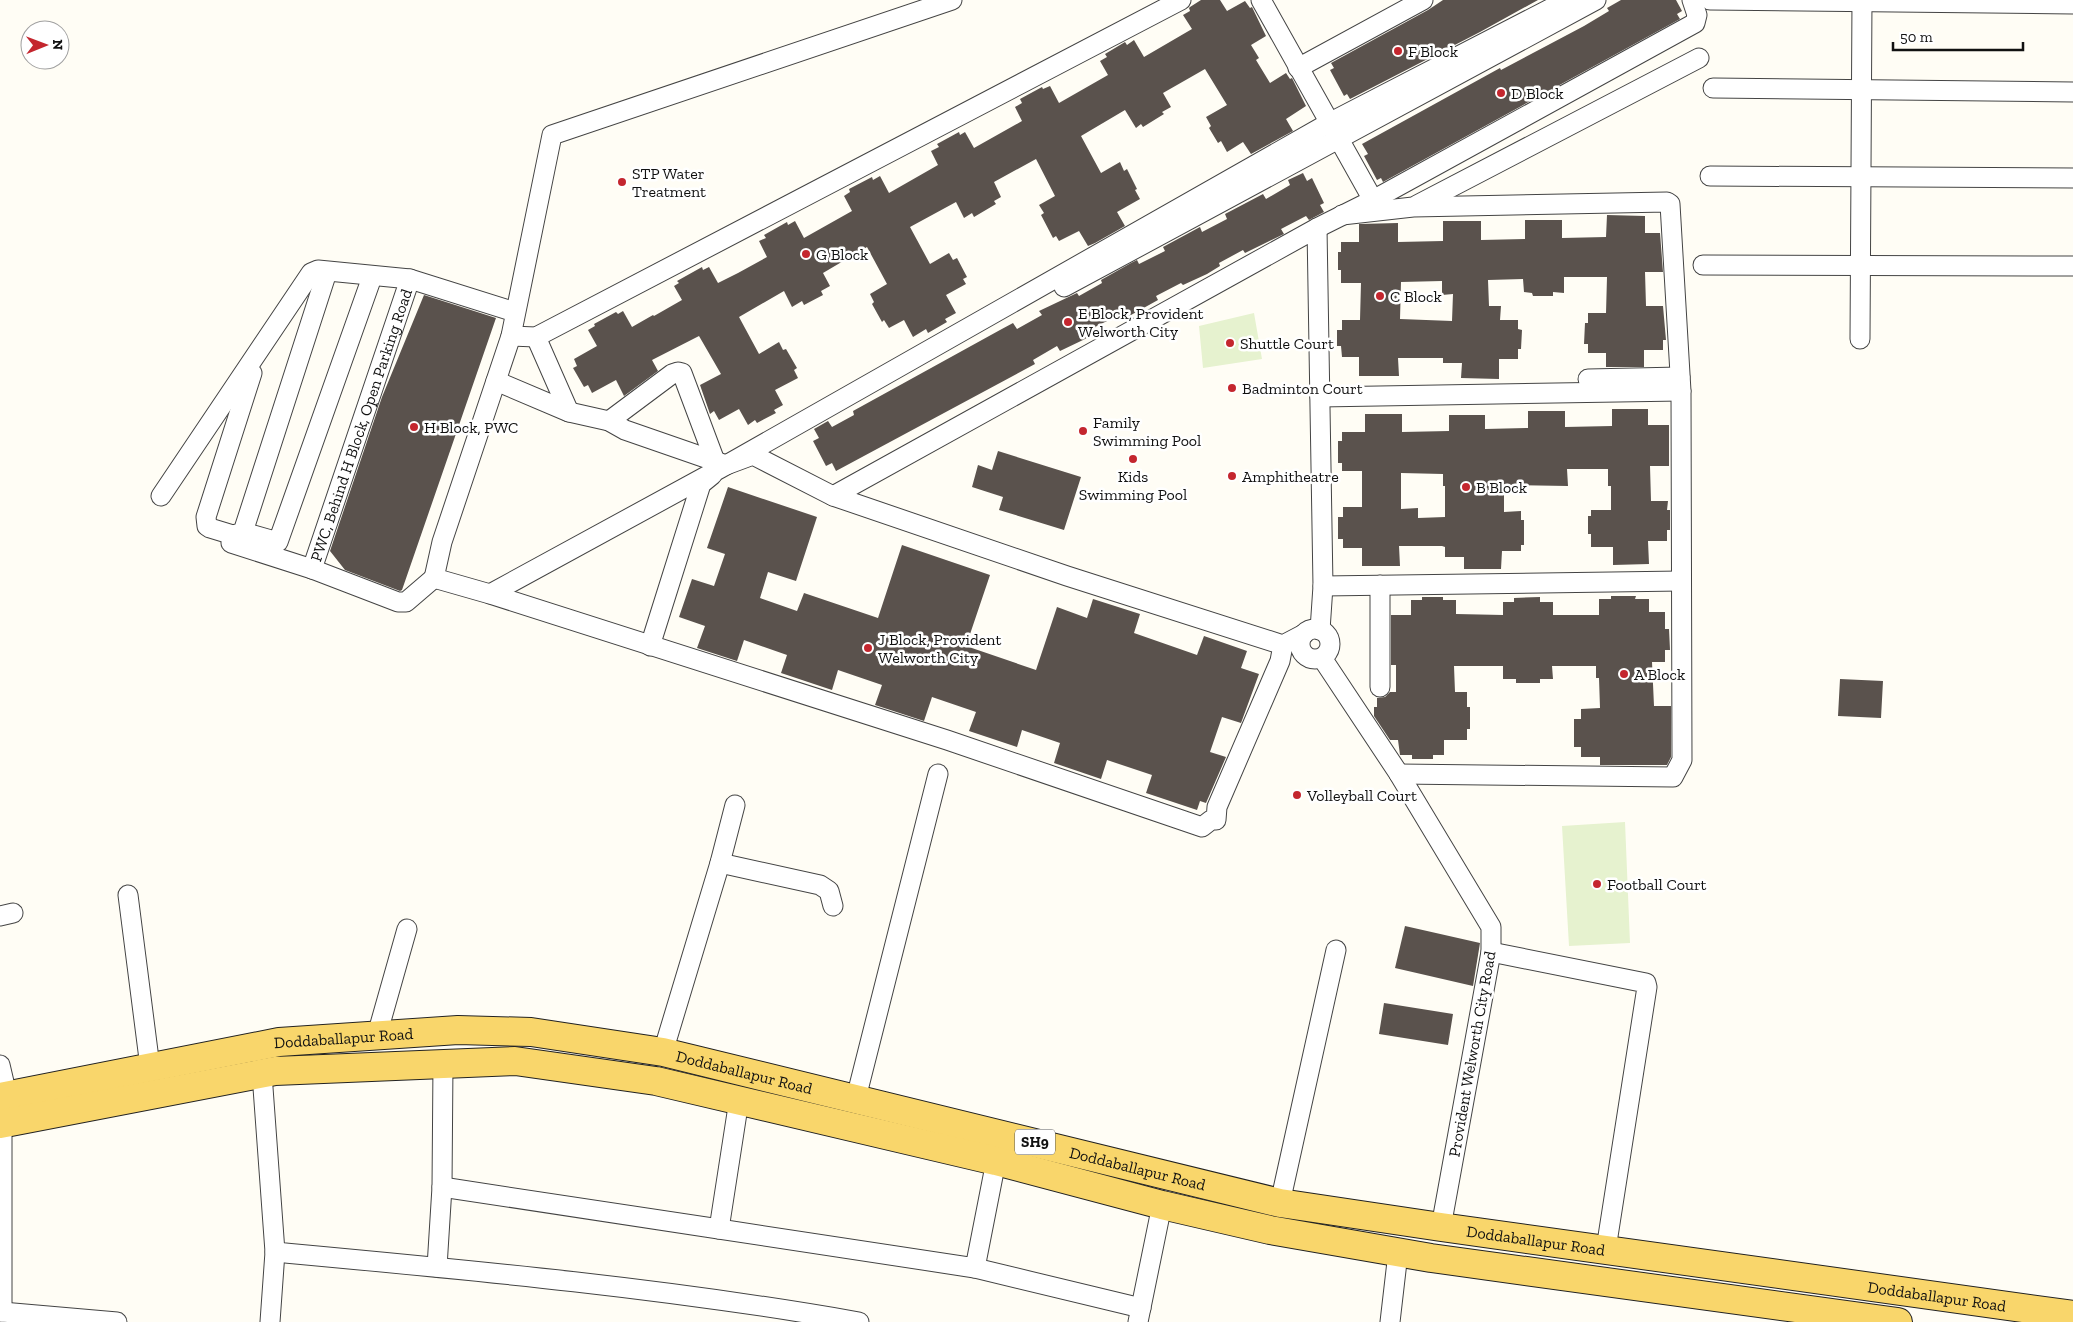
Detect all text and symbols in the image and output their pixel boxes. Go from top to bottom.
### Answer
north arrow [20,20,70,70]
scale bar [1893,20,2023,52]
text: 50 m [1900,28,1933,46]
text: N [49,39,66,51]
place label: F Block [1408,42,1459,61]
marker: F Block [1392,45,1404,57]
place label: D Block [1511,84,1564,103]
marker: D Block [1495,87,1507,99]
place label: STP Water Treatment [632,164,706,201]
marker: STP Water Treatment [616,176,628,188]
place label: G Block [816,245,869,264]
marker: G Block [800,248,812,260]
street label: PWC, Behind H Block, Open Parking Road [306,286,416,564]
place label: C Block [1390,287,1442,306]
marker: C Block [1374,290,1386,302]
place label: E Block, Provident Welworth City [1078,304,1204,341]
marker: E Block, Provident Welworth City [1062,316,1074,328]
place label: Shuttle Court [1240,334,1334,353]
marker: Shuttle Court [1224,337,1236,349]
place label: Badminton Court [1242,379,1363,398]
marker: Badminton Court [1226,382,1238,394]
place label: Family Swimming Pool [1093,413,1201,450]
place label: H Block, PWC [424,418,518,437]
marker: H Block, PWC [408,421,420,433]
marker: Family Swimming Pool [1077,425,1089,437]
marker: Kids Swimming Pool [1127,453,1139,465]
place label: Kids Swimming Pool [1079,467,1187,504]
place label: Amphitheatre [1242,467,1339,486]
marker: Amphitheatre [1226,470,1238,482]
place label: B Block [1476,478,1528,497]
marker: B Block [1460,481,1472,493]
place label: J Block, Provident Welworth City [878,630,1001,667]
marker: J Block, Provident Welworth City [862,642,874,654]
place label: A Block [1634,665,1686,684]
marker: A Block [1618,668,1630,680]
place label: Volleyball Court [1306,786,1417,805]
marker: Volleyball Court [1291,789,1303,801]
place label: Football Court [1607,875,1707,894]
marker: Football Court [1591,878,1603,890]
street label: Provident Welworth City Road [1445,949,1500,1158]
street label: Doddaballapur Road [273,1024,414,1052]
street label: Doddaballapur Road [674,1046,815,1098]
road number: SH9 [1015,1130,1055,1154]
street label: Doddaballapur Road [1068,1142,1208,1194]
street label: Doddaballapur Road [1465,1221,1606,1259]
street label: Doddaballapur Road [1866,1277,2008,1315]

